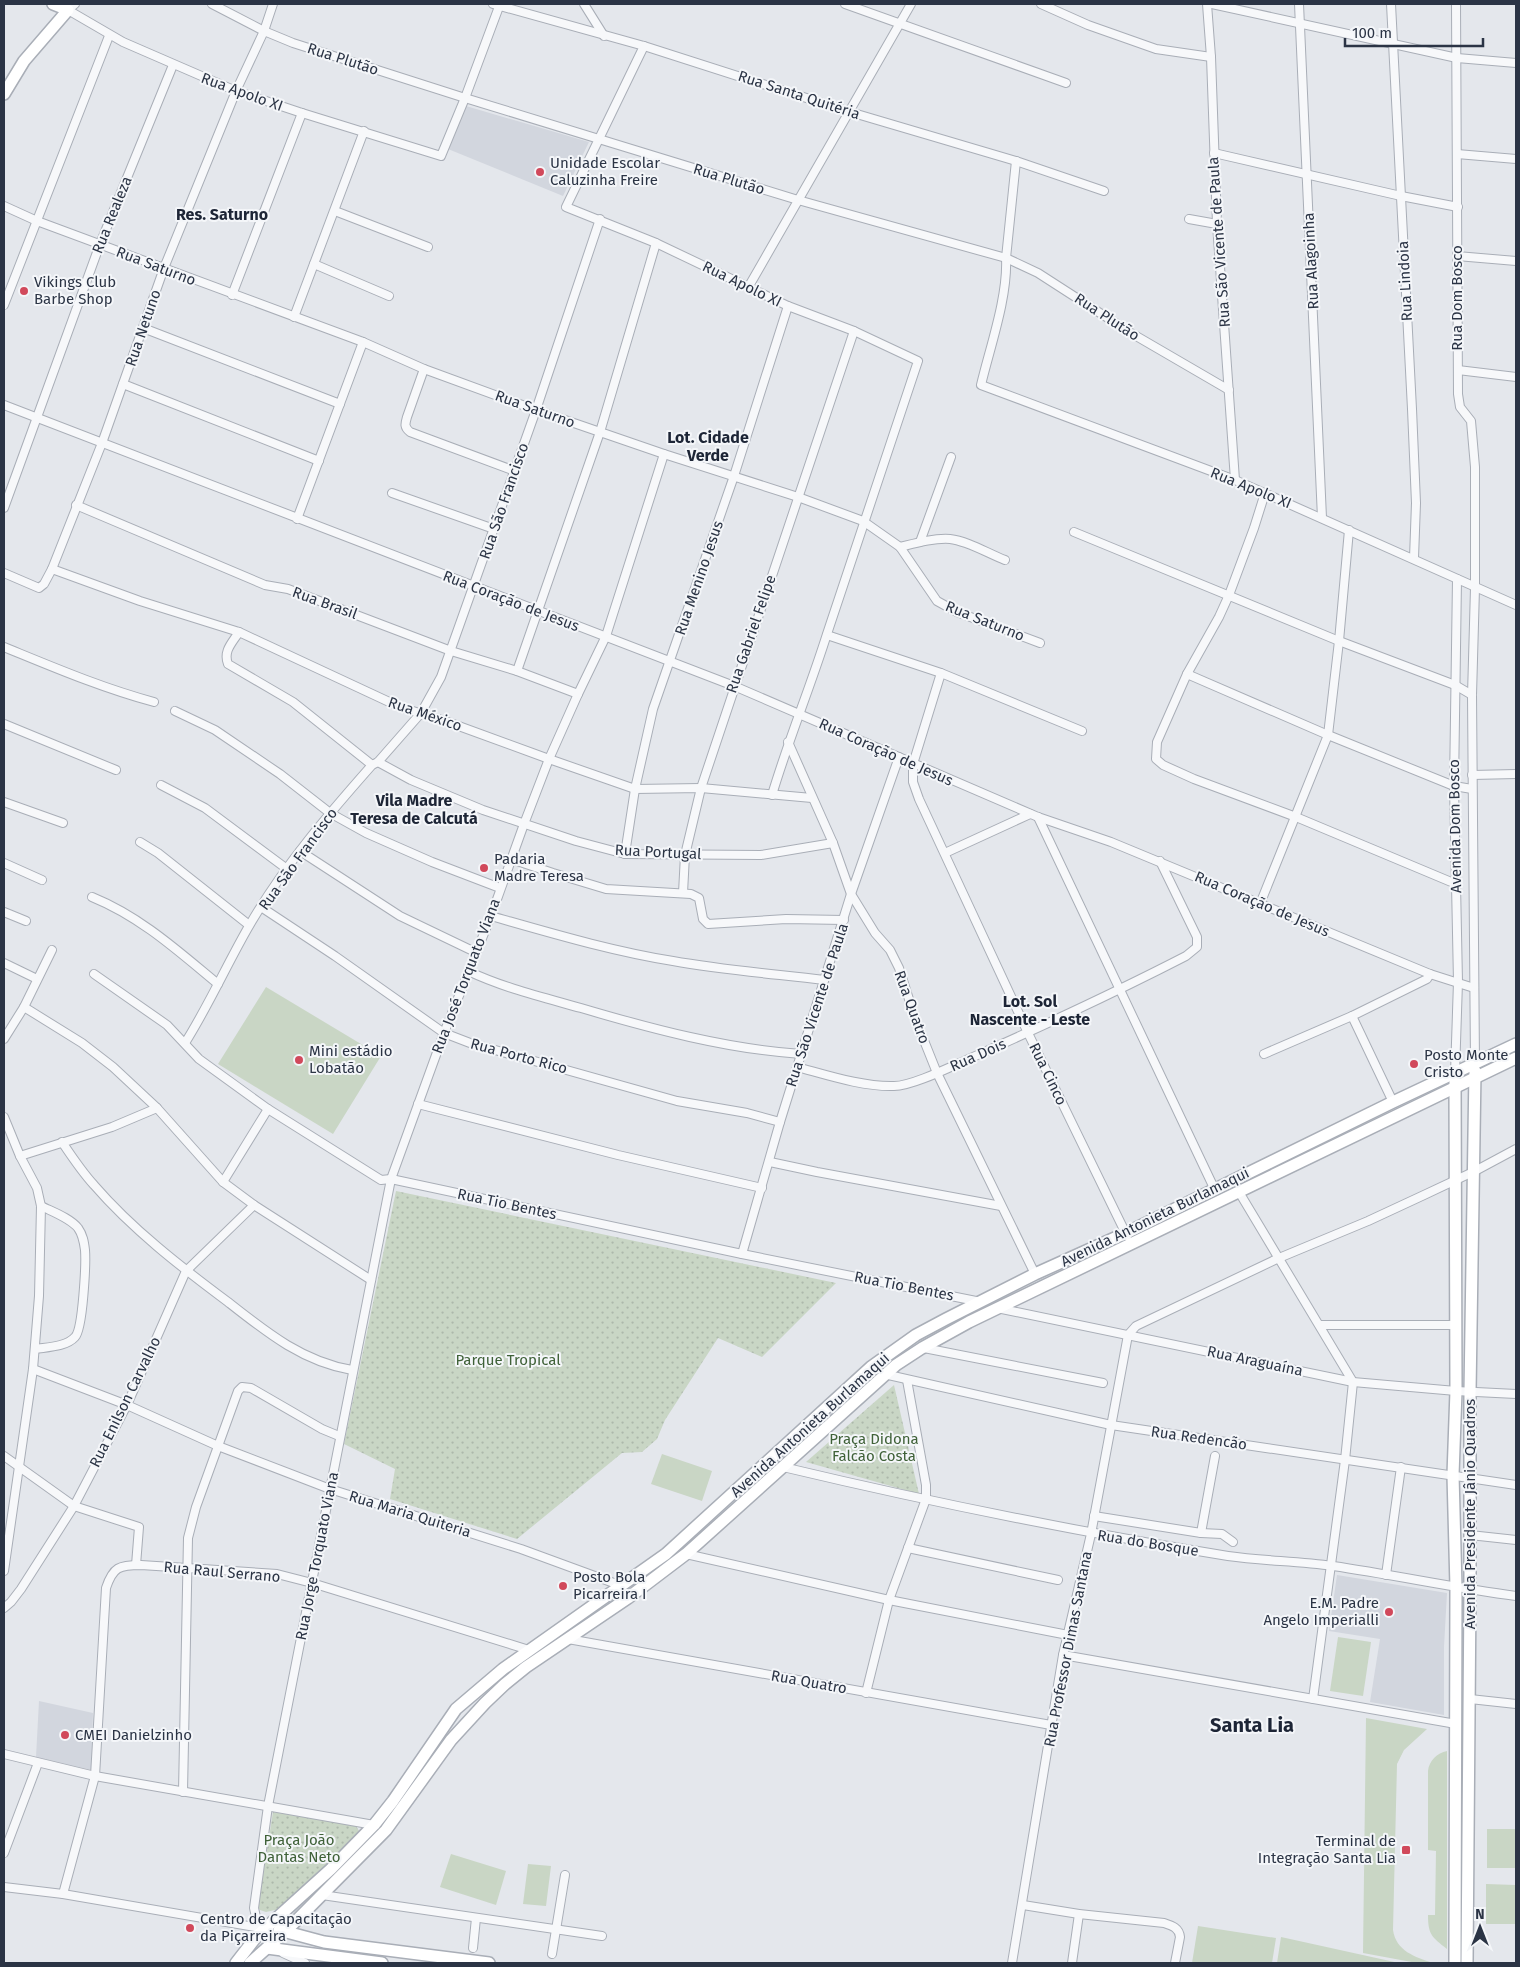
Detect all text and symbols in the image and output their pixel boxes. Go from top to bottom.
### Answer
scale bar [1345,15,1482,47]
text: 100 m [1352,24,1392,42]
street label: Rua Plutão [305,39,381,79]
street label: Rua Santa Quitéria [736,67,862,123]
street label: Rua Apolo XI [199,69,285,115]
place label: Unidade Escolar Caluzinha Freire [550,154,660,189]
street label: Rua São Vicente de Paula [1204,156,1234,328]
street label: Rua Plutão [691,160,767,198]
marker: Unidade Escolar Caluzinha Freire [534,166,546,178]
street label: Rua Realeza [88,174,136,256]
district label: Res. Saturno [176,205,268,224]
street label: Rua Alagoinha [1299,212,1323,310]
street label: Rua Lindoia [1394,240,1416,322]
street label: Rua Saturno [114,243,198,289]
street label: Rua Dom Bosco [1448,245,1466,351]
street label: Rua Apolo XI [699,257,785,311]
place label: Vikings Club Barbe Shop [34,273,116,308]
marker: Vikings Club Barbe Shop [18,285,30,297]
street label: Rua Netuno [121,287,165,369]
street label: Rua Plutão [1071,289,1143,345]
street label: Rua Saturno [493,386,577,432]
district label: Lot. Cidade Verde [667,428,749,465]
street label: Rua São Francisco [476,440,532,562]
street label: Rua Apolo XI [1208,464,1294,512]
street label: Rua Menino Jesus [671,518,727,638]
street label: Rua Coração de Jesus [440,567,582,635]
street label: Rua Gabriel Felipe [722,573,780,695]
street label: Rua Brasil [290,583,361,623]
street label: Rua Saturno [943,597,1027,645]
street label: Rua México [386,693,464,735]
street label: Rua Coração de Jesus [816,714,956,790]
street label: Avenida Dom Bosco [1445,759,1465,893]
district label: Vila Madre Teresa de Calcutá [350,791,478,828]
street label: Rua São Francisco [255,804,341,914]
street label: Rua Portugal [614,841,702,863]
place label: Padaria Madre Teresa [494,850,584,885]
marker: Padaria Madre Teresa [478,862,490,874]
street label: Rua Coração de Jesus [1192,867,1332,941]
street label: Rua José Torquato Viana [428,896,504,1056]
street label: Rua São Vicente de Paula [782,921,852,1089]
street label: Rua Quatro [890,968,934,1046]
district label: Lot. Sol Nascente - Leste [970,992,1090,1029]
street label: Rua Porto Rico [469,1034,569,1078]
street label: Rua Dois [947,1035,1009,1075]
street label: Rua Cinco [1025,1040,1071,1108]
place label: Mini estádio Lobatão [309,1042,393,1077]
place label: Posto Monte Cristo [1424,1046,1509,1081]
marker: Mini estádio Lobatão [293,1054,305,1066]
marker: Posto Monte Cristo [1408,1058,1420,1070]
street label: Avenida Antonieta Burlamaqui [1058,1163,1252,1271]
street label: Rua Tio Bentes [456,1185,558,1223]
street label: Rua Tio Bentes [853,1268,955,1304]
street label: Rua Enilson Carvalho [86,1334,164,1470]
street label: Rua Araguaína [1205,1342,1305,1380]
street label: Avenida Antonieta Burlamaqui [727,1349,893,1501]
park label: Parque Tropical [455,1351,561,1369]
street label: Avenida Presidente Jânio Quadros [1461,1399,1479,1629]
street label: Rua Redencão [1150,1422,1248,1454]
park label: Praça Didona Falcão Costa [829,1430,919,1465]
street label: Rua Jorge Torquato Viana [292,1470,342,1642]
street label: Rua Maria Quiteria [347,1487,473,1541]
street label: Rua do Bosque [1096,1526,1200,1560]
street label: Rua Professor Dimas Santana [1040,1550,1096,1748]
street label: Rua Raul Serrano [163,1558,281,1586]
place label: Posto Bola Picarreira I [573,1568,647,1603]
marker: Posto Bola Picarreira I [557,1580,569,1592]
place label: E.M. Padre Angelo Imperialli [1263,1594,1379,1629]
marker: E.M. Padre Angelo Imperialli [1383,1606,1395,1618]
street label: Rua Quatro [770,1666,848,1698]
district label: Santa Lia [1210,1713,1294,1737]
place label: CMEI Danielzinho [75,1726,192,1744]
marker: CMEI Danielzinho [59,1729,71,1741]
park label: Praça João Dantas Neto [257,1831,341,1866]
place label: Terminal de Integração Santa Lia [1258,1832,1396,1867]
marker: Terminal de Integração Santa Lia [1400,1844,1412,1856]
north arrow [1455,1902,1505,1952]
text: N [1475,1906,1485,1923]
place label: Centro de Capacitação da Piçarreira [200,1910,352,1945]
marker: Centro de Capacitação da Piçarreira [184,1922,196,1934]

